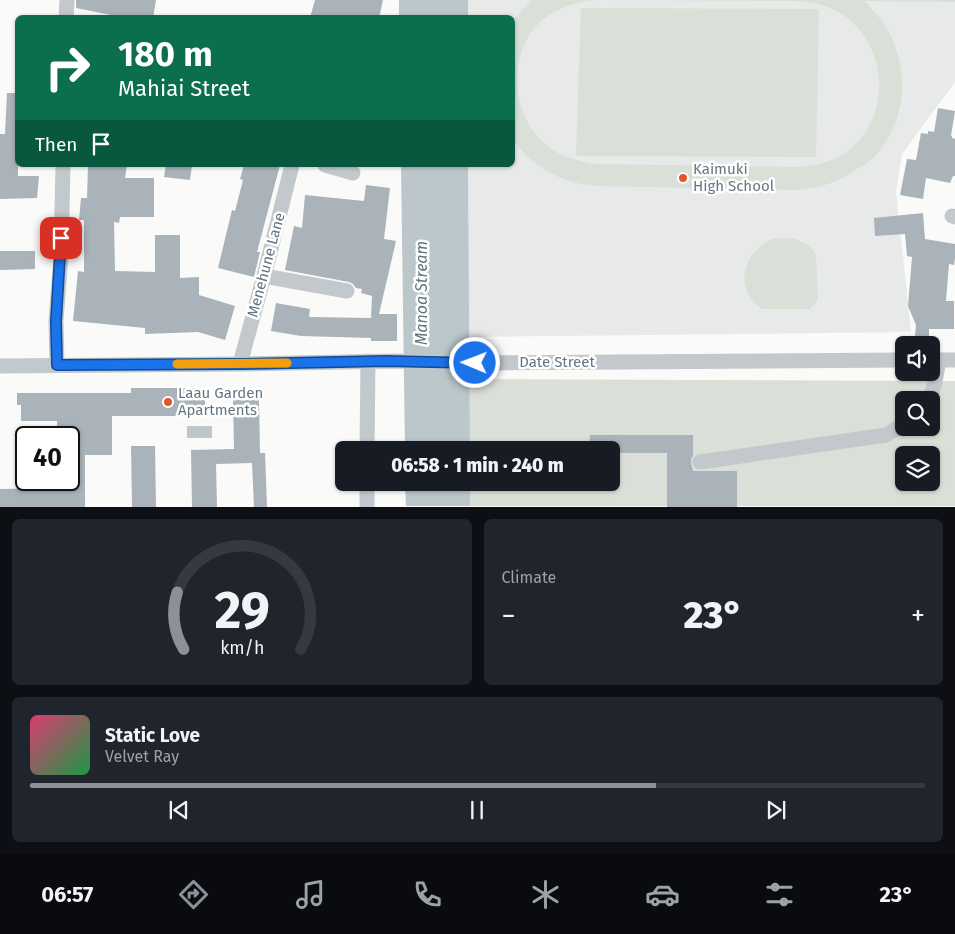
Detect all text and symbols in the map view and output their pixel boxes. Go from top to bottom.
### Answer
text: 180 m [118,33,213,75]
icon: right [35,35,100,100]
text: Mahiai Street [118,75,250,102]
icon: arrive [87,130,115,158]
text: Then [35,133,77,156]
place label: Kaimuki High School [693,160,775,195]
marker: Kaimuki High School [677,172,689,184]
street label: Menehune Lane [243,211,289,319]
pin [40,217,82,259]
icon: arrive [47,224,75,252]
water label: Manoa Stream [412,241,431,345]
position arrow [448,336,500,388]
map controls [895,336,940,491]
button: sound [895,336,940,381]
street label: Date Street [519,353,595,371]
place label: Laau Garden Apartments [178,384,263,419]
button: search [895,391,940,436]
marker: Laau Garden Apartments [162,396,174,408]
speed limit sign: 40 [15,426,80,491]
button: layers [895,446,940,491]
text: 06:58 · 1 min · 240 m [391,454,564,477]
text: Climate [502,568,556,587]
text: 29 [214,579,269,642]
text: 23° [684,592,743,638]
text: − [502,599,516,632]
text: + [911,599,925,632]
text: km/h [220,637,264,659]
text: Static Love [105,724,200,747]
text: Velvet Ray [105,747,179,766]
icon: previous [165,796,193,824]
icon: pause [463,796,491,824]
icon: next [762,796,790,824]
icon: directions [176,877,211,912]
icon: music [293,877,328,912]
icon: phone [410,877,445,912]
icon: climate [528,877,563,912]
icon: car [645,877,680,912]
icon: filters [762,877,797,912]
text: 06:57 [41,881,93,908]
text: 23° [880,881,914,908]

